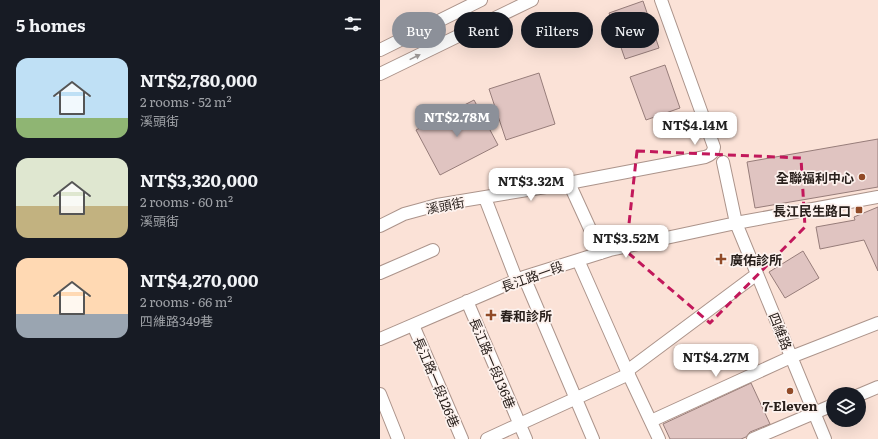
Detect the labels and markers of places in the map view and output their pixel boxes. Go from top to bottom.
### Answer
pin: NT$2.78M [416,104,498,138]
pin: NT$4.14M [654,112,736,146]
pin: NT$3.32M [490,168,572,202]
place label: 全聯福利中心 [776,168,854,187]
marker: 全聯福利中心 [857,172,867,182]
place label: 長江民生路口 [773,201,851,220]
marker: 長江民生路口 [854,205,864,215]
pin: NT$3.52M [585,225,667,259]
place label: 廣佑診所 [730,250,782,269]
marker: 廣佑診所 [715,253,727,265]
place label: 春和診所 [500,306,552,325]
marker: 春和診所 [485,309,497,321]
pin: NT$4.27M [675,344,757,378]
marker: 7-Eleven [785,386,795,396]
place label: 7-Eleven [762,396,818,415]

